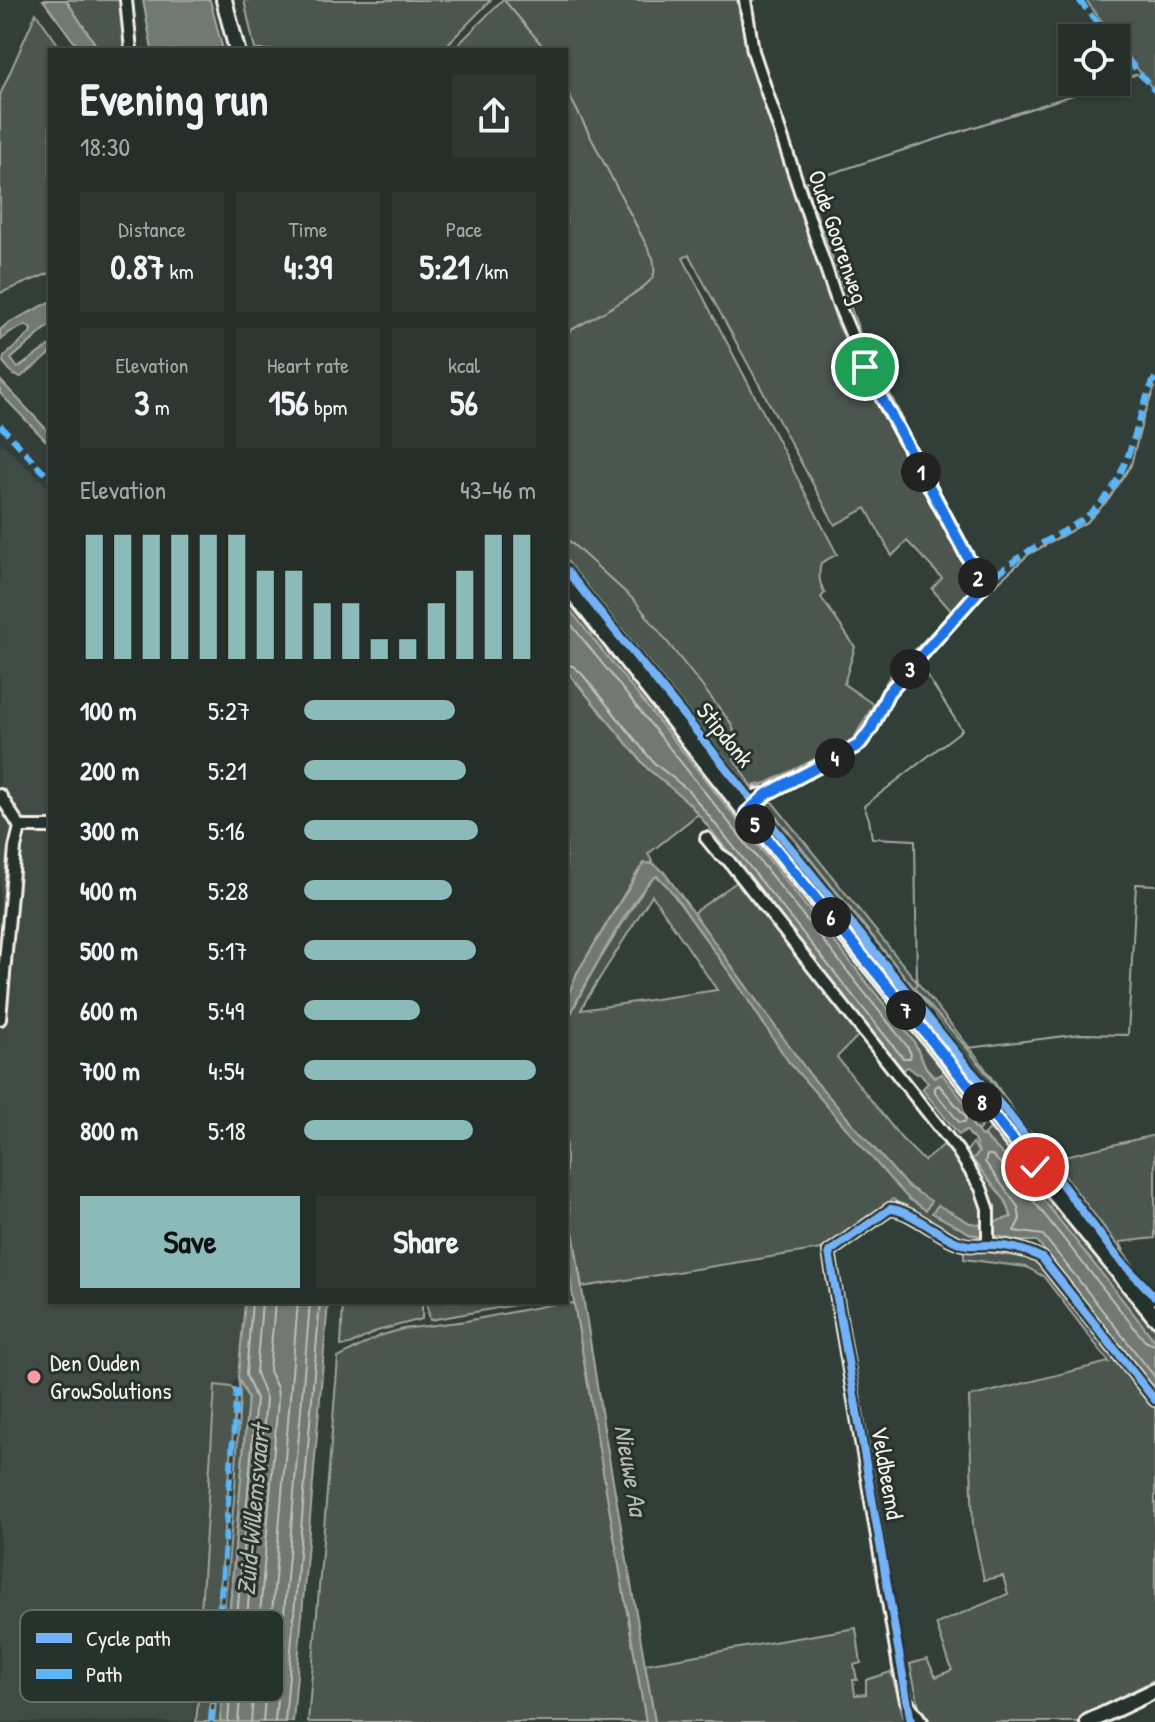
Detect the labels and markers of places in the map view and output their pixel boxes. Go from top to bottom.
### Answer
pin [831,333,899,401]
pin: 1 [901,452,941,492]
pin: 2 [958,558,998,598]
pin: 3 [890,649,930,689]
pin: 4 [815,738,855,778]
pin: 5 [735,804,775,844]
pin: 6 [811,897,851,937]
pin: 7 [886,990,926,1030]
pin: 8 [962,1082,1002,1122]
pin [1001,1133,1069,1201]
place label: Den Ouden GrowSolutions [50,1346,172,1406]
marker: Den Ouden GrowSolutions [25,1368,43,1386]

